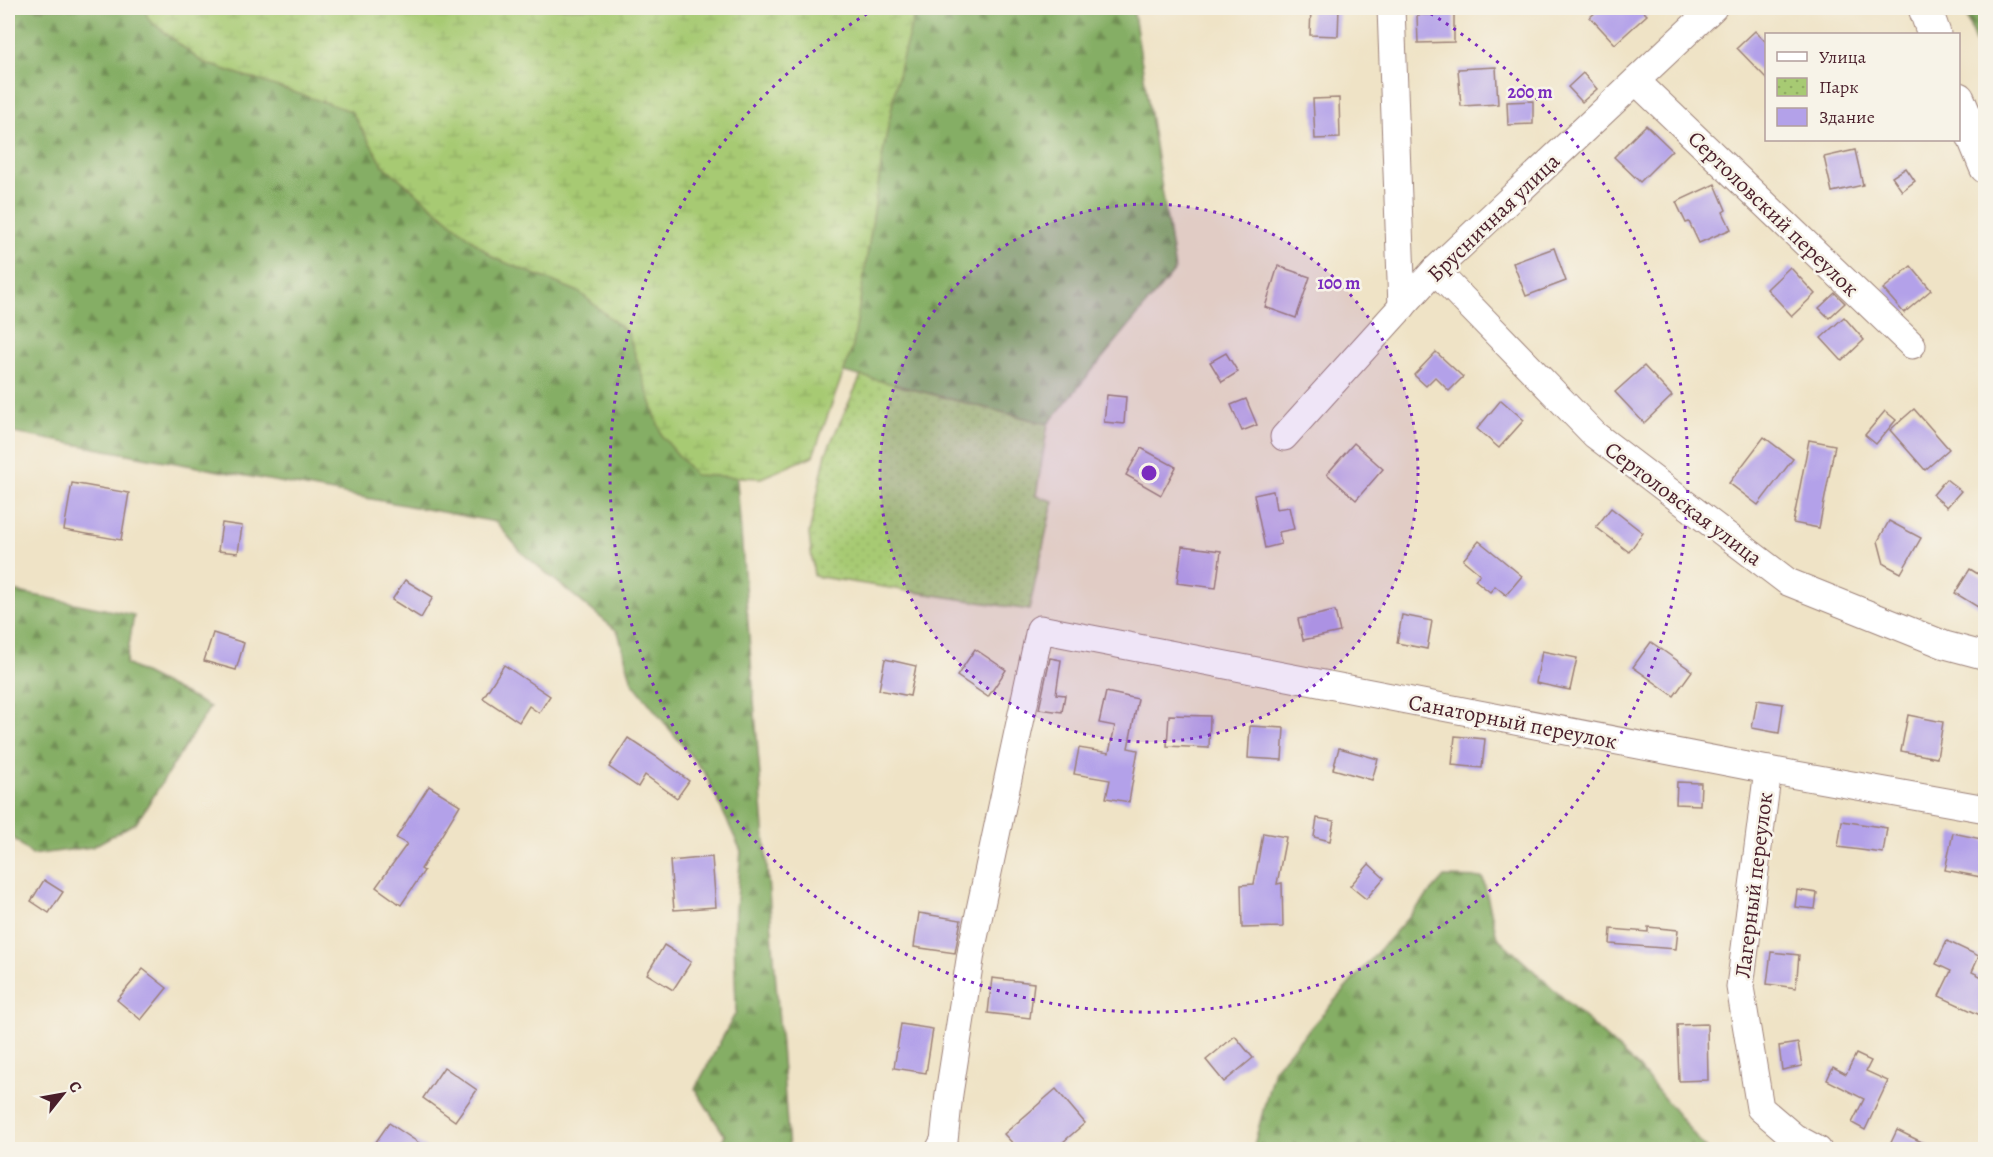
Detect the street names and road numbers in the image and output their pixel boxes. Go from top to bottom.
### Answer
street label: Сертоловский переулок [1681,124,1865,303]
street label: Брусничная улица [1421,146,1567,289]
street label: Сертоловская улица [1598,435,1769,574]
street label: Санаторный переулок [1406,687,1620,757]
street label: Лагерный переулок [1728,790,1780,980]

